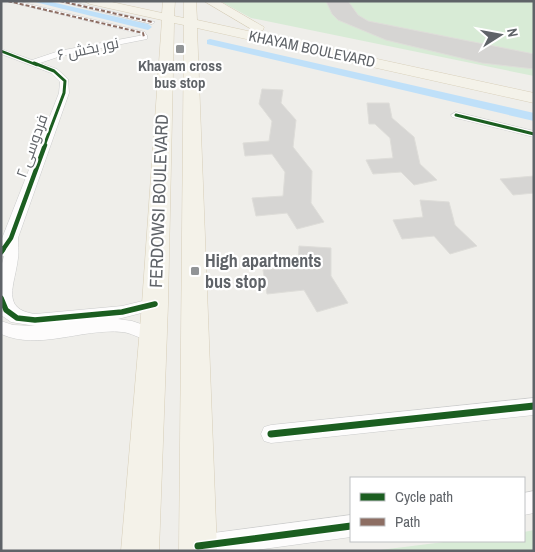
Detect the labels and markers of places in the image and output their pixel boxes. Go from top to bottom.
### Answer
marker: Khayam cross bus stop [174,43,186,55]
place label: Khayam cross bus stop [138,55,222,93]
place label: High apartments bus stop [205,248,321,294]
marker: High apartments bus stop [189,265,201,277]

